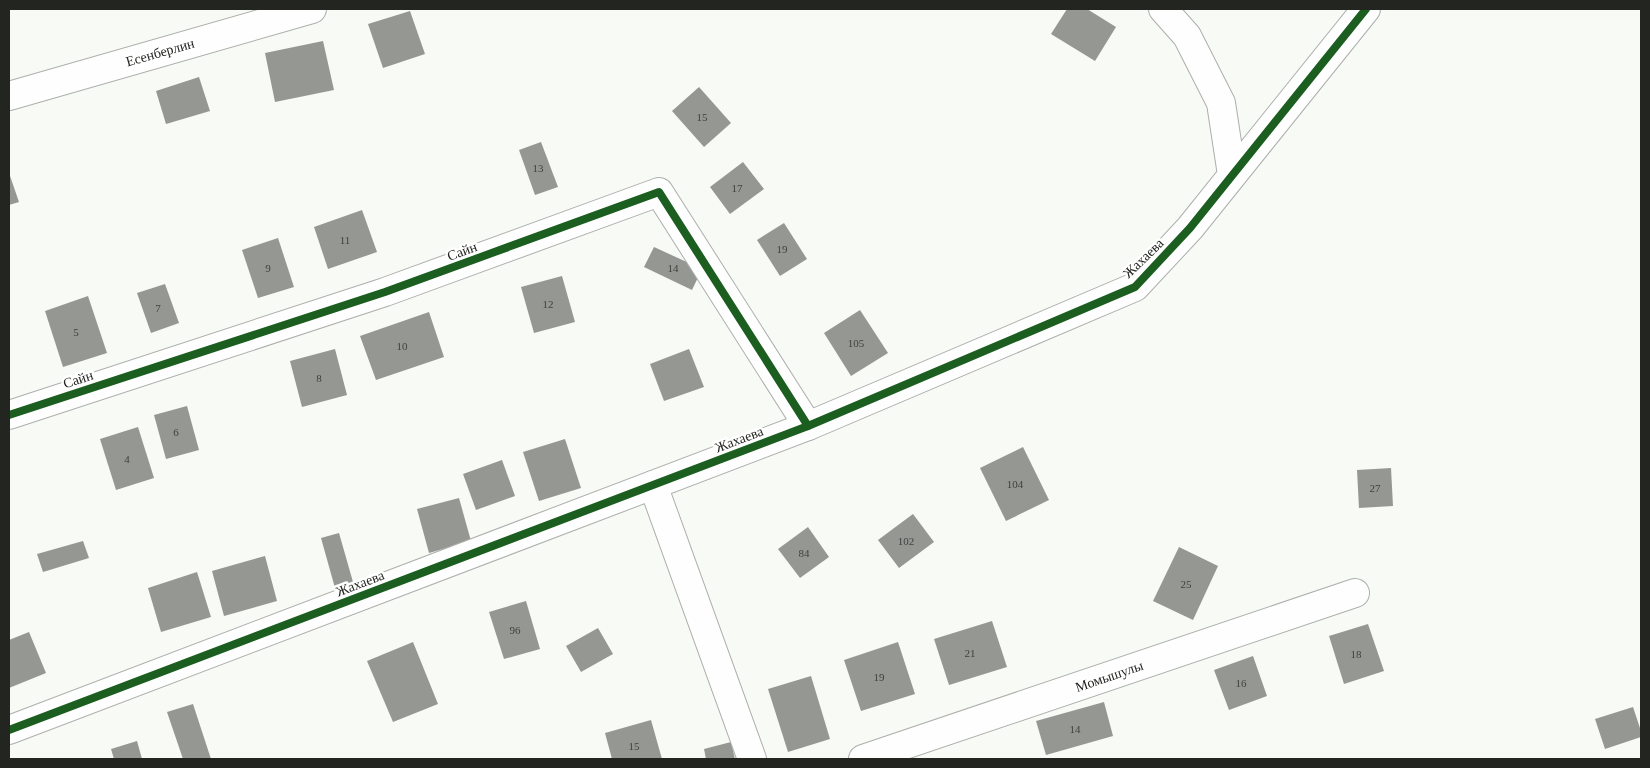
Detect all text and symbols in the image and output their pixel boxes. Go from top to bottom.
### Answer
street label: Есенберлин [124,35,197,69]
house number: 15 [697,111,708,123]
house number: 13 [533,162,544,174]
house number: 17 [732,182,743,194]
house number: 11 [340,234,350,246]
street label: Жахаева [1120,235,1167,281]
street label: Сайн [445,239,480,264]
house number: 19 [777,243,788,255]
house number: 9 [265,262,271,274]
house number: 14 [668,262,679,274]
house number: 12 [543,298,554,310]
house number: 7 [155,302,161,314]
house number: 5 [73,326,79,338]
house number: 105 [848,337,865,349]
house number: 10 [397,340,408,352]
street label: Сайн [61,367,95,391]
house number: 8 [316,372,322,384]
street label: Жахаева [713,423,766,455]
house number: 6 [173,426,179,438]
house number: 4 [124,453,130,465]
house number: 104 [1007,478,1024,490]
house number: 27 [1370,482,1381,494]
house number: 102 [898,535,914,547]
house number: 84 [799,547,810,559]
street label: Жахаева [334,567,387,599]
house number: 25 [1181,578,1192,590]
house number: 96 [510,624,521,636]
house number: 21 [965,647,976,659]
house number: 18 [1351,648,1362,660]
street label: Момышулы [1073,658,1146,695]
house number: 19 [874,671,885,683]
house number: 16 [1236,677,1247,689]
house number: 14 [1070,723,1081,735]
house number: 15 [629,740,640,752]

